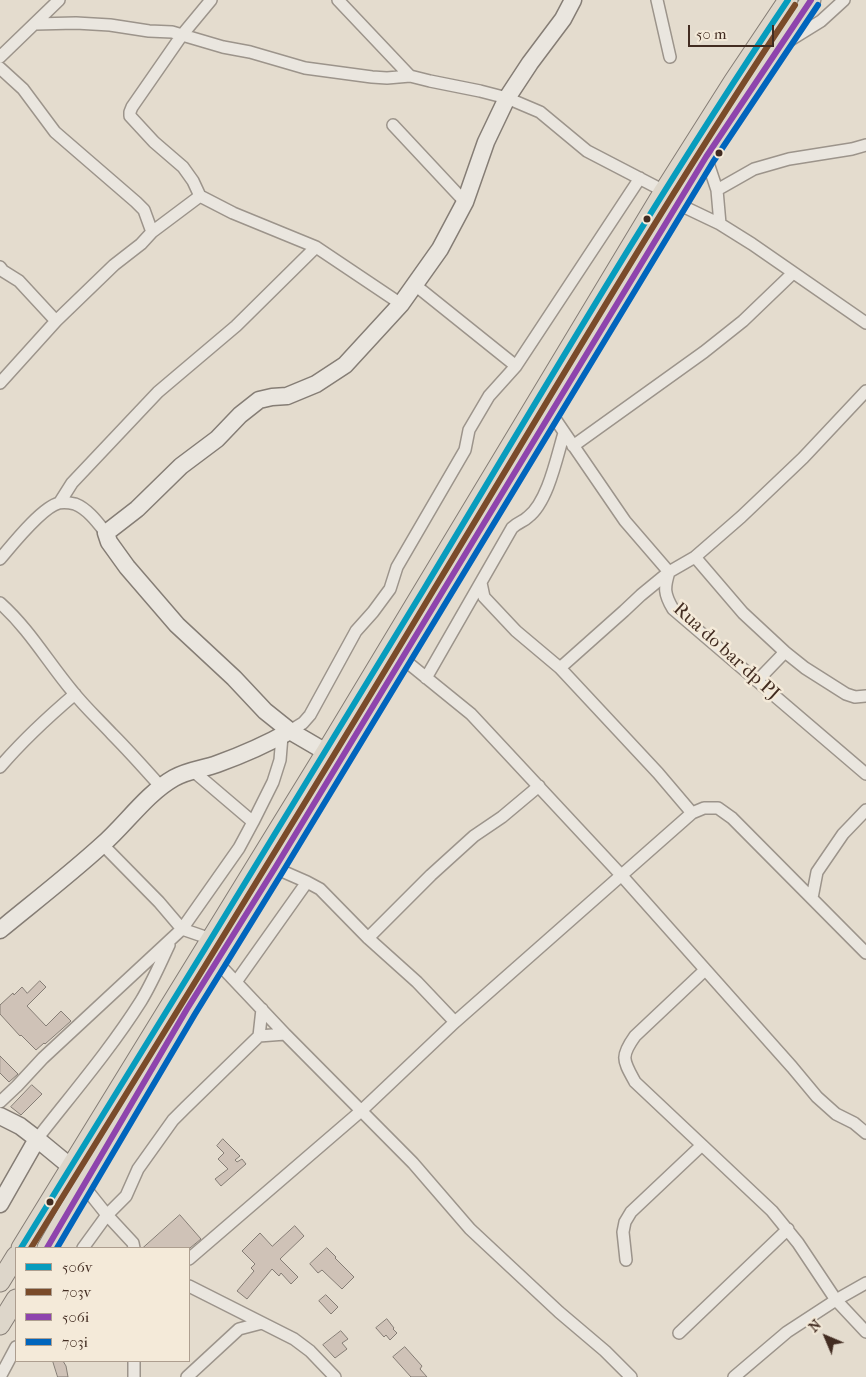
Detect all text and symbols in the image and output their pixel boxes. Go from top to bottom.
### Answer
scale bar [691,15,777,47]
text: 50 m [696,25,726,43]
unlabelled marker [714,148,724,158]
unlabelled marker [642,214,652,224]
street label: Rua do bar dp PJ [668,598,784,706]
unlabelled marker [45,1197,55,1207]
legend [15,1247,190,1362]
text: 506v [62,1258,92,1276]
text: 703v [62,1283,91,1301]
text: 506i [62,1308,89,1326]
north arrow [801,1312,851,1362]
text: N [805,1316,825,1336]
text: 703i [62,1333,88,1351]

